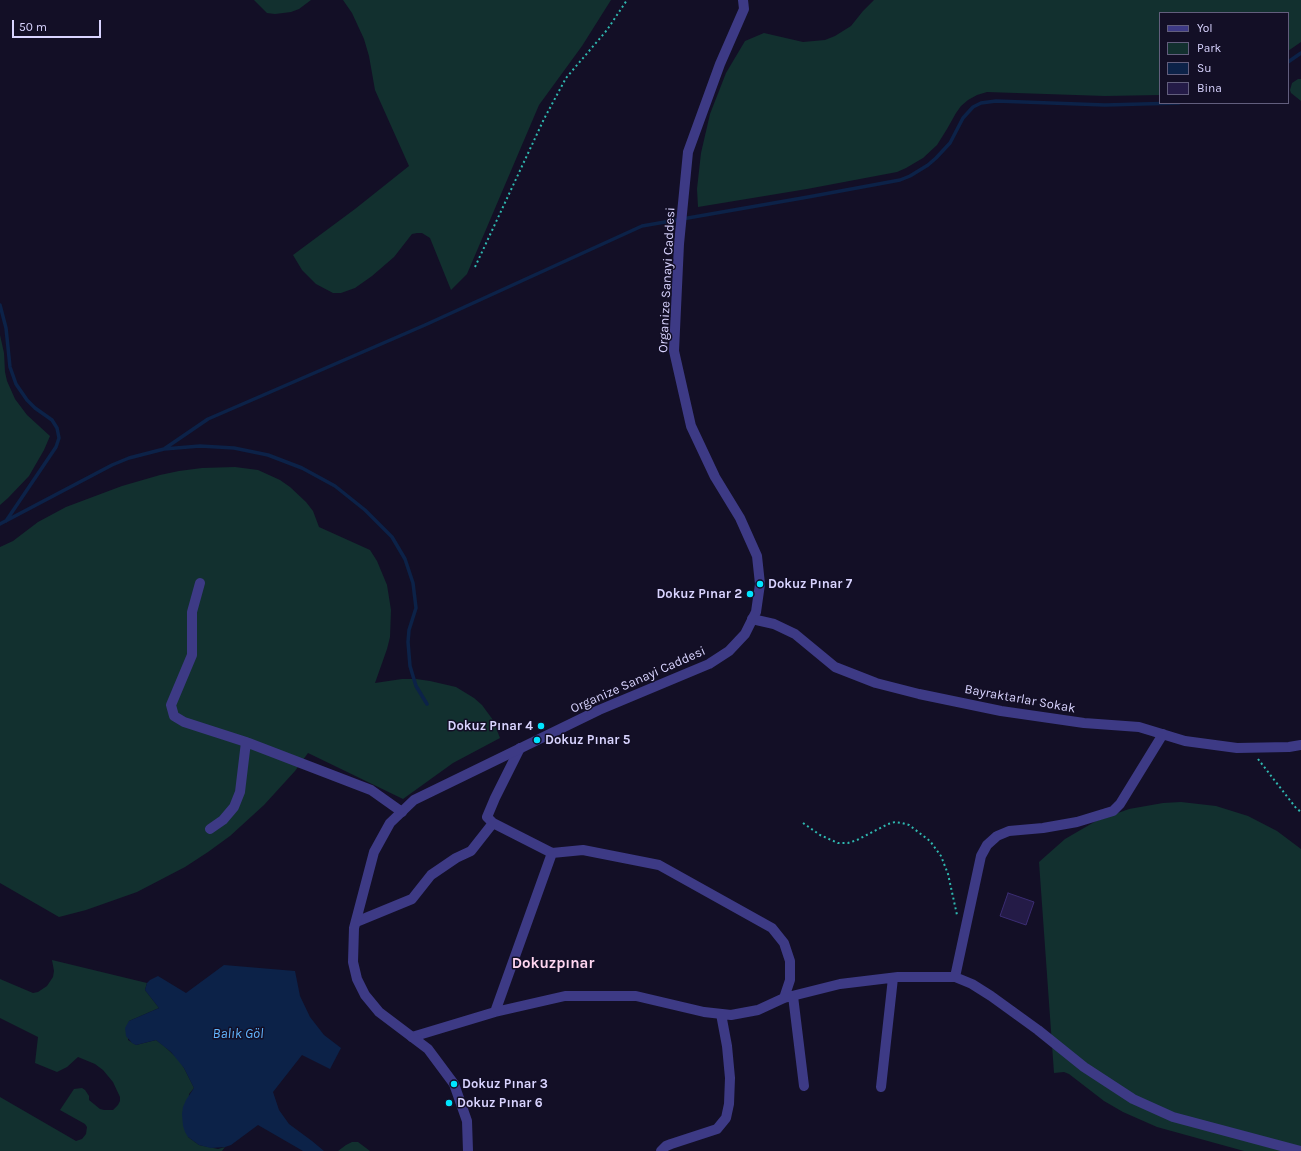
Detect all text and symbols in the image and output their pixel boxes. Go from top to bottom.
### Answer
scale bar [14,12,103,38]
legend [1159,12,1289,104]
text: 50 m [19,20,47,34]
text: Yol [1197,21,1213,35]
text: Park [1197,41,1221,55]
text: Su [1197,61,1212,75]
text: Bina [1197,81,1222,95]
street label: Organize Sanayi Caddesi [655,207,679,353]
place label: Dokuz Pınar 7 [768,576,852,592]
marker: Dokuz Pınar 7 [755,579,765,589]
place label: Dokuz Pınar 2 [656,586,742,602]
marker: Dokuz Pınar 2 [745,589,755,599]
street label: Organize Sanayi Caddesi [568,643,708,717]
street label: Bayraktarlar Sokak [963,682,1077,716]
place label: Dokuz Pınar 4 [448,718,533,734]
marker: Dokuz Pınar 4 [536,721,546,731]
place label: Dokuz Pınar 5 [545,732,630,748]
marker: Dokuz Pınar 5 [532,735,542,745]
district label: Dokuzpınar [512,955,594,973]
water label: Balık Göl [213,1026,263,1042]
place label: Dokuz Pınar 3 [462,1076,548,1092]
marker: Dokuz Pınar 3 [449,1079,459,1089]
place label: Dokuz Pınar 6 [457,1095,543,1111]
marker: Dokuz Pınar 6 [444,1098,454,1108]

